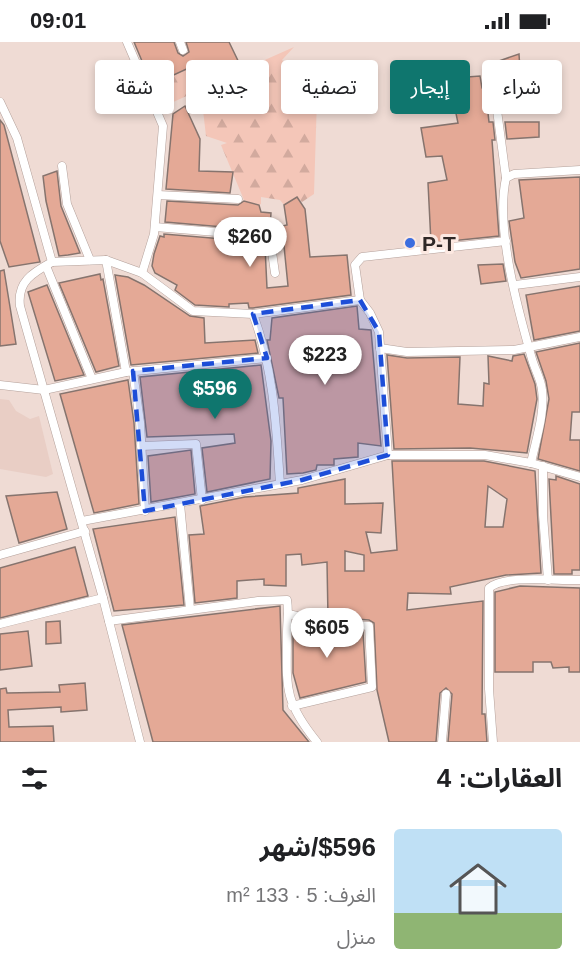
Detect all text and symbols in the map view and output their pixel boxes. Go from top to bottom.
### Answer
text: 09:01 [30,8,86,33]
chip: شقة [95,60,174,114]
chip: جديد [186,60,269,114]
chip: تصفية [281,60,378,114]
chip: إيجار [390,60,470,114]
chip: شراء [482,60,562,114]
pin: $260 [214,217,286,268]
text: $260 [228,225,272,247]
place label: P-T [422,232,456,255]
marker: P-T [403,236,417,250]
pin: $223 [289,335,361,386]
text: $223 [303,343,347,365]
pin: $596 [179,369,251,420]
text: $596 [193,377,237,399]
pin: $605 [291,608,363,659]
text: $605 [305,616,349,638]
icon: filters [18,762,51,795]
text: العقارات: 4 [437,763,562,793]
text: $596/شهر [260,832,376,862]
icon: home [442,853,514,925]
text: الغرف: 5 · 133 m² [226,884,376,906]
text: منزل [337,926,376,948]

